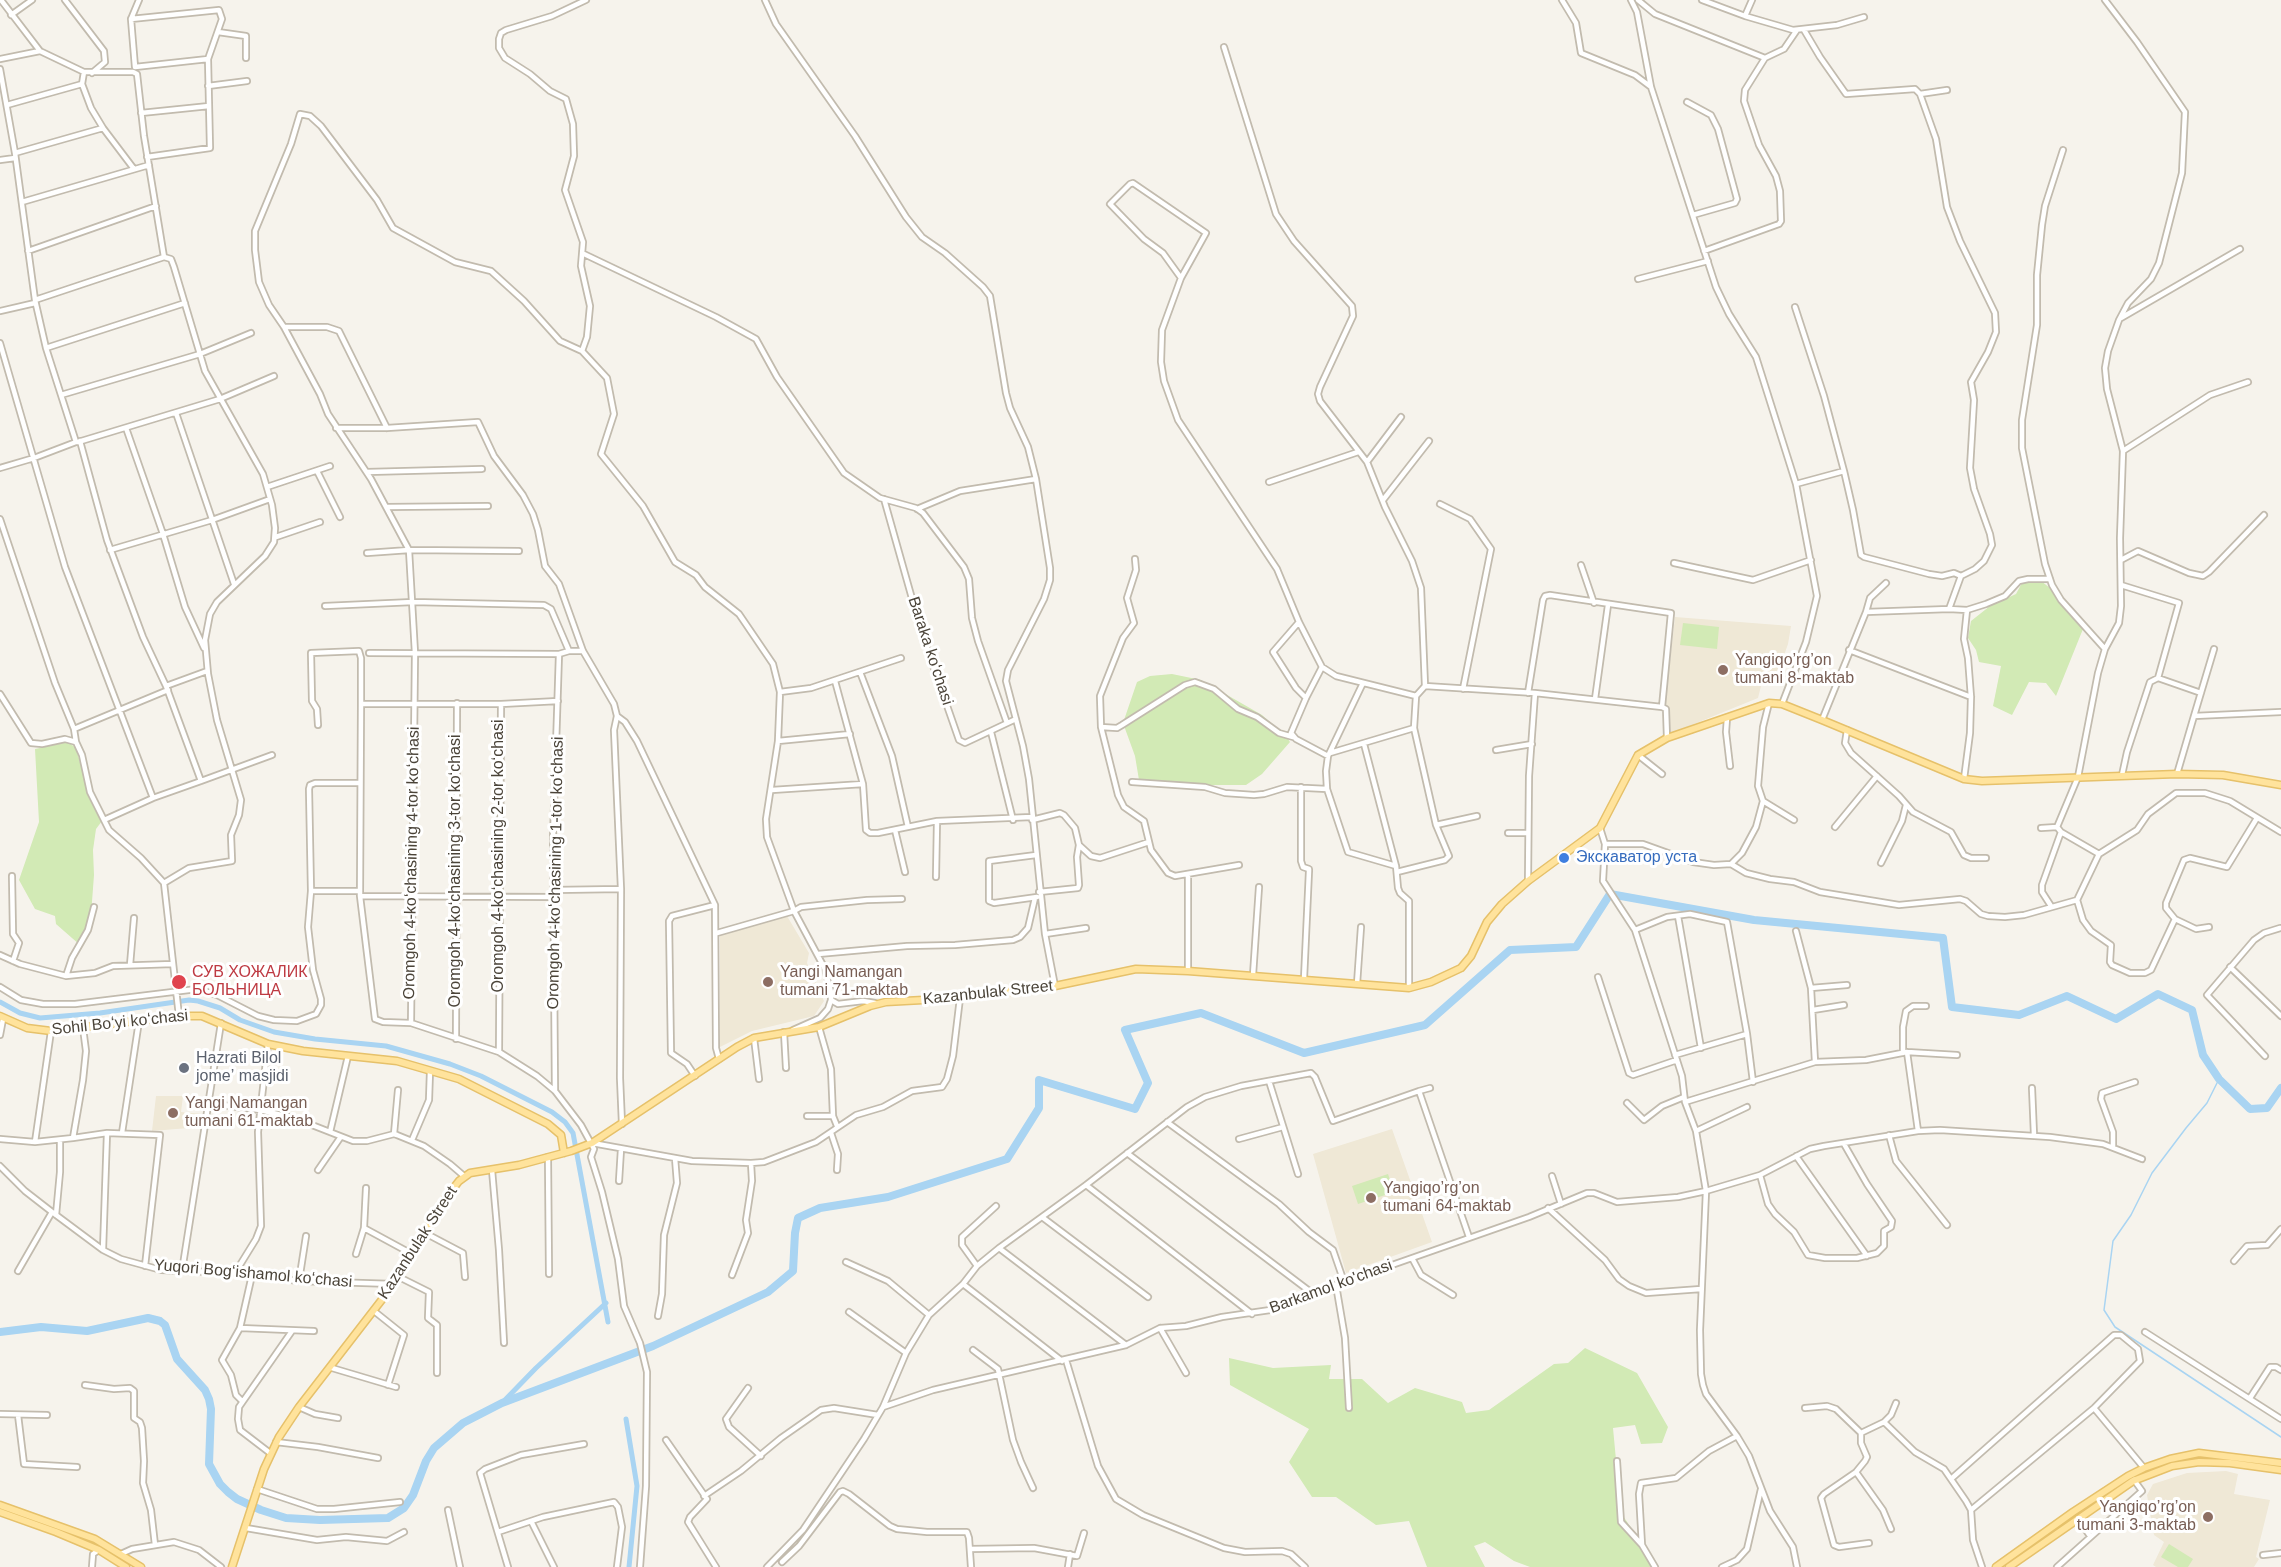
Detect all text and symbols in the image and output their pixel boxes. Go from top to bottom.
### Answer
street label: Baraka koʻchasi [903,594,957,708]
place label: Yangiqo’rg’on tumani 8-maktab [1735,651,1854,689]
marker: Yangiqo’rg’on tumani 8-maktab [1716,663,1730,677]
street label: Oromgoh 4-koʻchasining 2-tor koʻchasi [489,719,509,993]
street label: Oromgoh 4-koʻchasining 4-tor koʻchasi [400,726,424,1000]
street label: Oromgoh 4-koʻchasining 3-tor koʻchasi [446,734,466,1008]
street label: Oromgoh 4-koʻchasining 1-tor koʻchasi [544,736,568,1010]
place label: Экскаватор уста [1576,848,1697,868]
marker: Экскаватор уста [1557,851,1571,865]
place label: СУВ ХОЖАЛИК БОЛЬНИЦА [192,963,308,1001]
place label: Yangi Namangan tumani 71-maktab [780,963,908,1001]
marker: СУВ ХОЖАЛИК БОЛЬНИЦА [170,973,188,991]
marker: Yangi Namangan tumani 71-maktab [761,975,775,989]
street label: Kazanbulak Street [922,977,1054,1009]
street label: Sohil Boʻyi koʻchasi [51,1006,189,1040]
place label: Hazrati Bilol jome’ masjidi [196,1049,288,1087]
marker: Hazrati Bilol jome’ masjidi [177,1061,191,1075]
place label: Yangi Namangan tumani 61-maktab [185,1094,313,1132]
marker: Yangi Namangan tumani 61-maktab [166,1106,180,1120]
place label: Yangiqo’rg’on tumani 64-maktab [1383,1179,1511,1217]
street label: Kazanbulak Street [374,1183,462,1303]
marker: Yangiqo’rg’on tumani 64-maktab [1364,1191,1378,1205]
street label: Yuqori Bogʻishamol koʻchasi [153,1256,353,1292]
street label: Barkamol ko'chasi [1267,1256,1395,1318]
place label: Yangiqo’rg’on tumani 3-maktab [2077,1498,2196,1536]
marker: Yangiqo’rg’on tumani 3-maktab [2201,1510,2215,1524]

